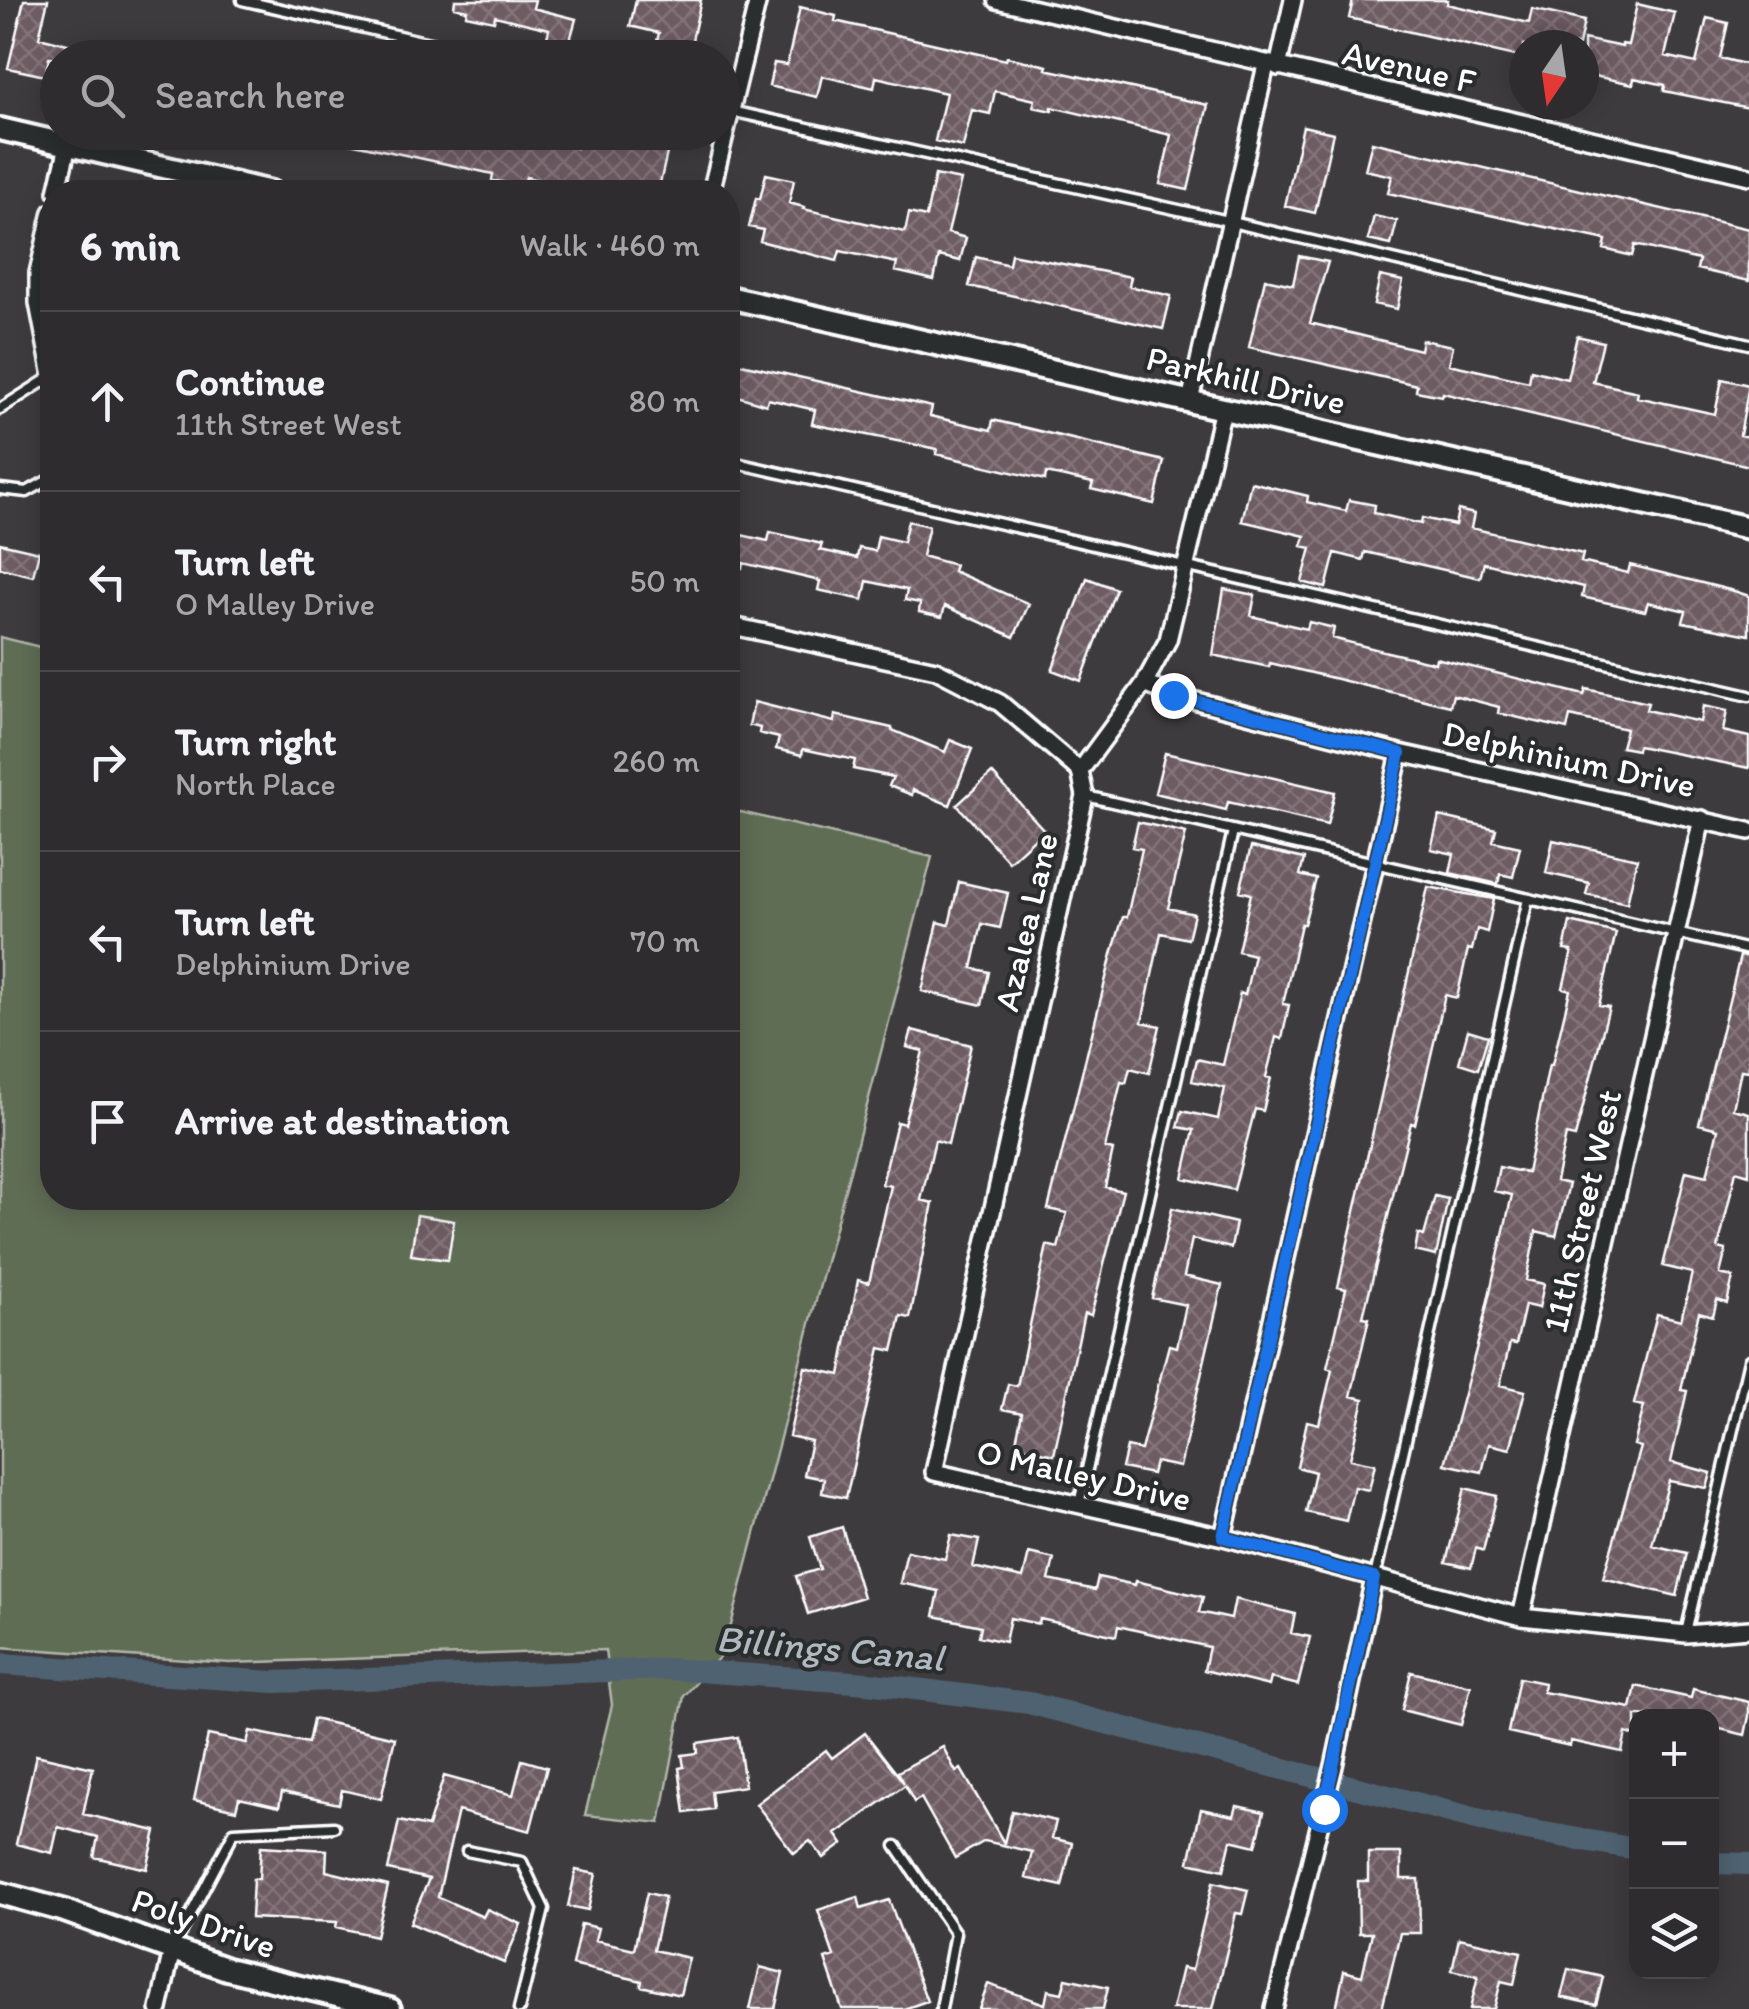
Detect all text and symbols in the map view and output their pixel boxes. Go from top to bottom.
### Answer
north arrow [1509,30,1599,120]
street label: Avenue F [1338,31,1480,103]
search box [40,40,740,150]
icon: search [75,68,130,123]
text: Search here [155,72,346,118]
text: 6 min [80,220,180,271]
text: Walk · 460 m [520,226,700,264]
street label: Parkhill Drive [1142,337,1350,423]
text: Continue [175,359,325,405]
icon: ahead [80,374,135,429]
text: 80 m [629,382,700,420]
text: 11th Street West [175,405,402,443]
text: Turn left [175,539,315,585]
icon: left [80,554,135,609]
text: 50 m [629,562,700,600]
text: O Malley Drive [175,585,375,623]
route end [1151,673,1197,719]
street label: Delphinium Drive [1439,712,1699,806]
text: Turn right [175,719,337,765]
icon: right [80,734,135,789]
text: 260 m [612,742,700,780]
text: North Place [175,765,336,803]
street label: Azalea Lane [985,829,1067,1015]
text: Turn left [175,899,315,945]
icon: left [80,914,135,969]
text: 70 m [630,922,700,960]
text: Delphinium Drive [175,945,411,983]
street label: 11th Street West [1534,1085,1630,1337]
icon: arrive [80,1094,135,1149]
text: Arrive at destination [175,1098,510,1144]
street label: O Malley Drive [973,1430,1195,1520]
water label: Billings Canal [714,1615,948,1681]
map controls [1629,1709,1719,1979]
button: + [1629,1709,1719,1799]
route start [1302,1787,1348,1833]
button: − [1629,1799,1719,1889]
street label: Poly Drive [127,1879,281,1967]
button: layers [1629,1889,1719,1979]

